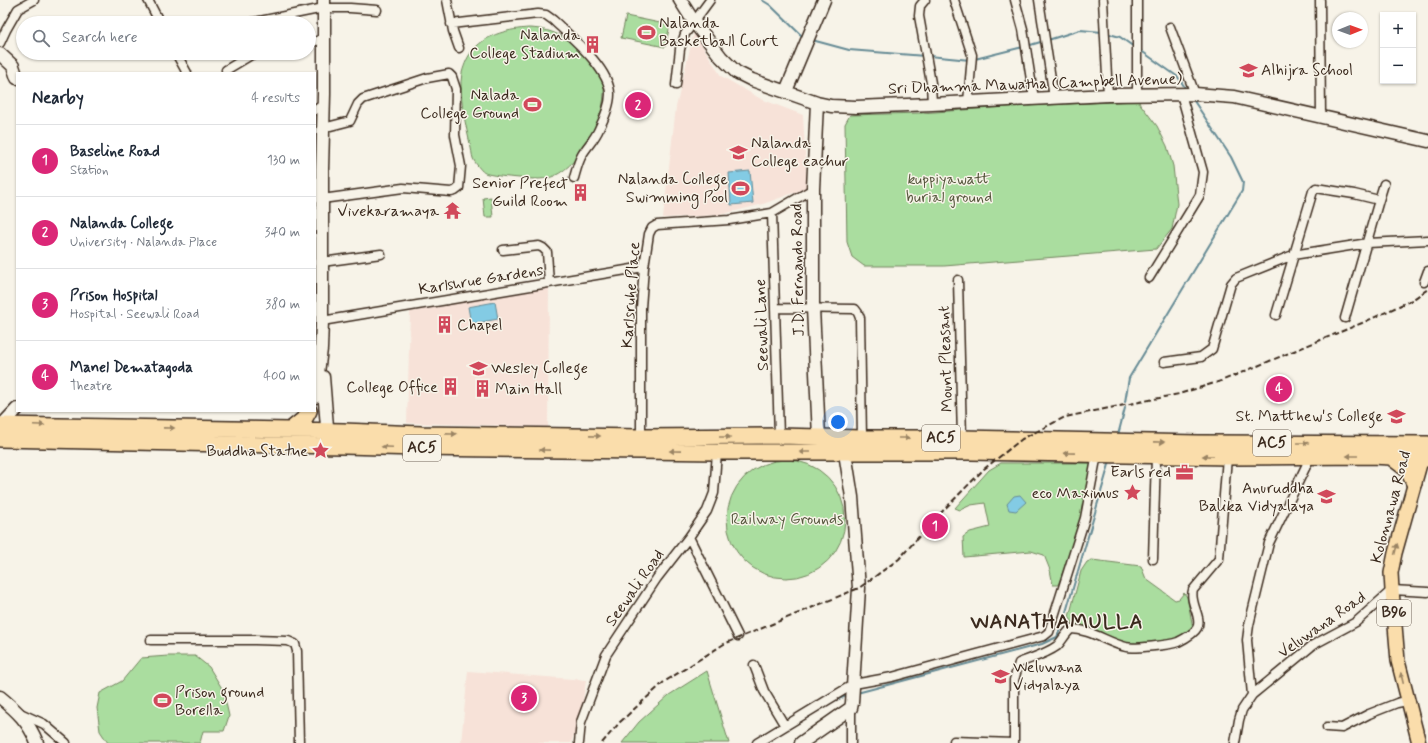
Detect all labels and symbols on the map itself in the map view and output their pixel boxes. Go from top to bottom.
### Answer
north arrow [1332,12,1368,48]
place label: Nalanda Basketball Court [659,13,779,52]
sports icon: Nalanda Basketball Court [636,22,656,42]
place label: Nalanda College Stadium [469,25,580,64]
building icon: Nalanda College Stadium [583,34,603,54]
school or university icon: Alhijra School [1238,60,1258,80]
place label: Alhijra School [1261,60,1353,81]
street label: Sri Dhamma Mawatha (Campbell Avenue) [888,68,1183,100]
place label: Nalada College Ground [420,85,519,124]
pin: 2 [625,90,651,120]
sports icon: Nalada College Ground [522,94,542,114]
place label: Nalanda College eachur [751,133,849,172]
school or university icon: Nalanda College eachur [728,142,748,162]
place label: Nalanda College Swimming Pool [618,169,728,209]
park label: kuppiyawatt burial ground [906,169,992,208]
place label: Senior Prefect Guild Room [472,173,568,212]
sports icon: Nalanda College Swimming Pool [731,178,751,198]
building icon: Senior Prefect Guild Room [571,182,591,202]
place label: Vivekaramaya [337,201,439,222]
temple icon: Vivekaramaya [442,201,462,221]
street label: J.D. Fernando Road [786,203,810,337]
street label: Karlsruhe Place [617,241,645,349]
street label: Karlshrue Gardens [417,260,545,300]
street label: Seewali Lane [750,279,774,371]
street label: Mount Pleasant [934,305,958,413]
building icon: Chapel [434,315,454,335]
place label: Chapel [457,315,502,336]
school or university icon: Wesley College [468,358,488,378]
place label: Wesley College [491,358,588,380]
pin: 4 [1266,374,1292,404]
place label: College Office [346,377,438,398]
building icon: College Office [441,377,461,397]
building icon: Main Hall [472,379,492,399]
place label: Main Hall [495,379,562,400]
place label: St. Matthew's College [1236,406,1383,428]
school or university icon: St. Matthew's College [1386,406,1406,426]
your location [828,412,848,432]
one-way arrow [33,422,45,429]
one-way arrow [163,425,176,431]
road number: AC5 [922,425,960,451]
road number: AC5 [1253,430,1291,456]
one-way arrow [445,431,458,437]
one-way arrow [589,433,602,439]
one-way arrow [719,434,732,440]
road number: AC5 [403,435,441,461]
one-way arrow [898,435,911,441]
one-way arrow [1153,439,1166,445]
one-way arrow [1297,440,1310,446]
place label: Buddha Statue [207,441,308,462]
place icon: Buddha Statue [311,441,331,461]
one-way arrow [380,444,393,450]
one-way arrow [538,447,551,453]
one-way arrow [669,448,681,455]
street label: Kolonnawa Road [1366,448,1416,566]
one-way arrow [798,449,811,455]
one-way arrow [1063,450,1075,457]
one-way arrow [1201,453,1214,459]
one-way arrow [1345,453,1358,459]
place label: Earls red [1110,462,1171,483]
office icon: Earls red [1174,462,1194,482]
place label: Anuruddha Balika Vidyalaya [1199,478,1314,517]
place label: eco Maximus [1032,483,1119,504]
place icon: eco Maximus [1122,483,1142,503]
school or university icon: Anuruddha Balika Vidyalaya [1317,487,1337,507]
park label: Railway Grounds [731,509,843,530]
pin: 1 [922,511,948,541]
one-way arrow [1394,543,1400,556]
street label: Seewali Road [601,545,669,631]
street label: Veluwana Road [1274,587,1370,663]
road number: B96 [1377,600,1411,626]
district label: WANATHAMULLA [969,609,1144,636]
place label: Weluwana Vidyalaya [1013,657,1083,696]
school or university icon: Weluwana Vidyalaya [990,666,1010,686]
one-way arrow [1399,672,1405,684]
place label: Prison ground Borella [175,682,264,721]
pin: 3 [511,683,537,713]
sports icon: Prison ground Borella [152,691,172,711]

